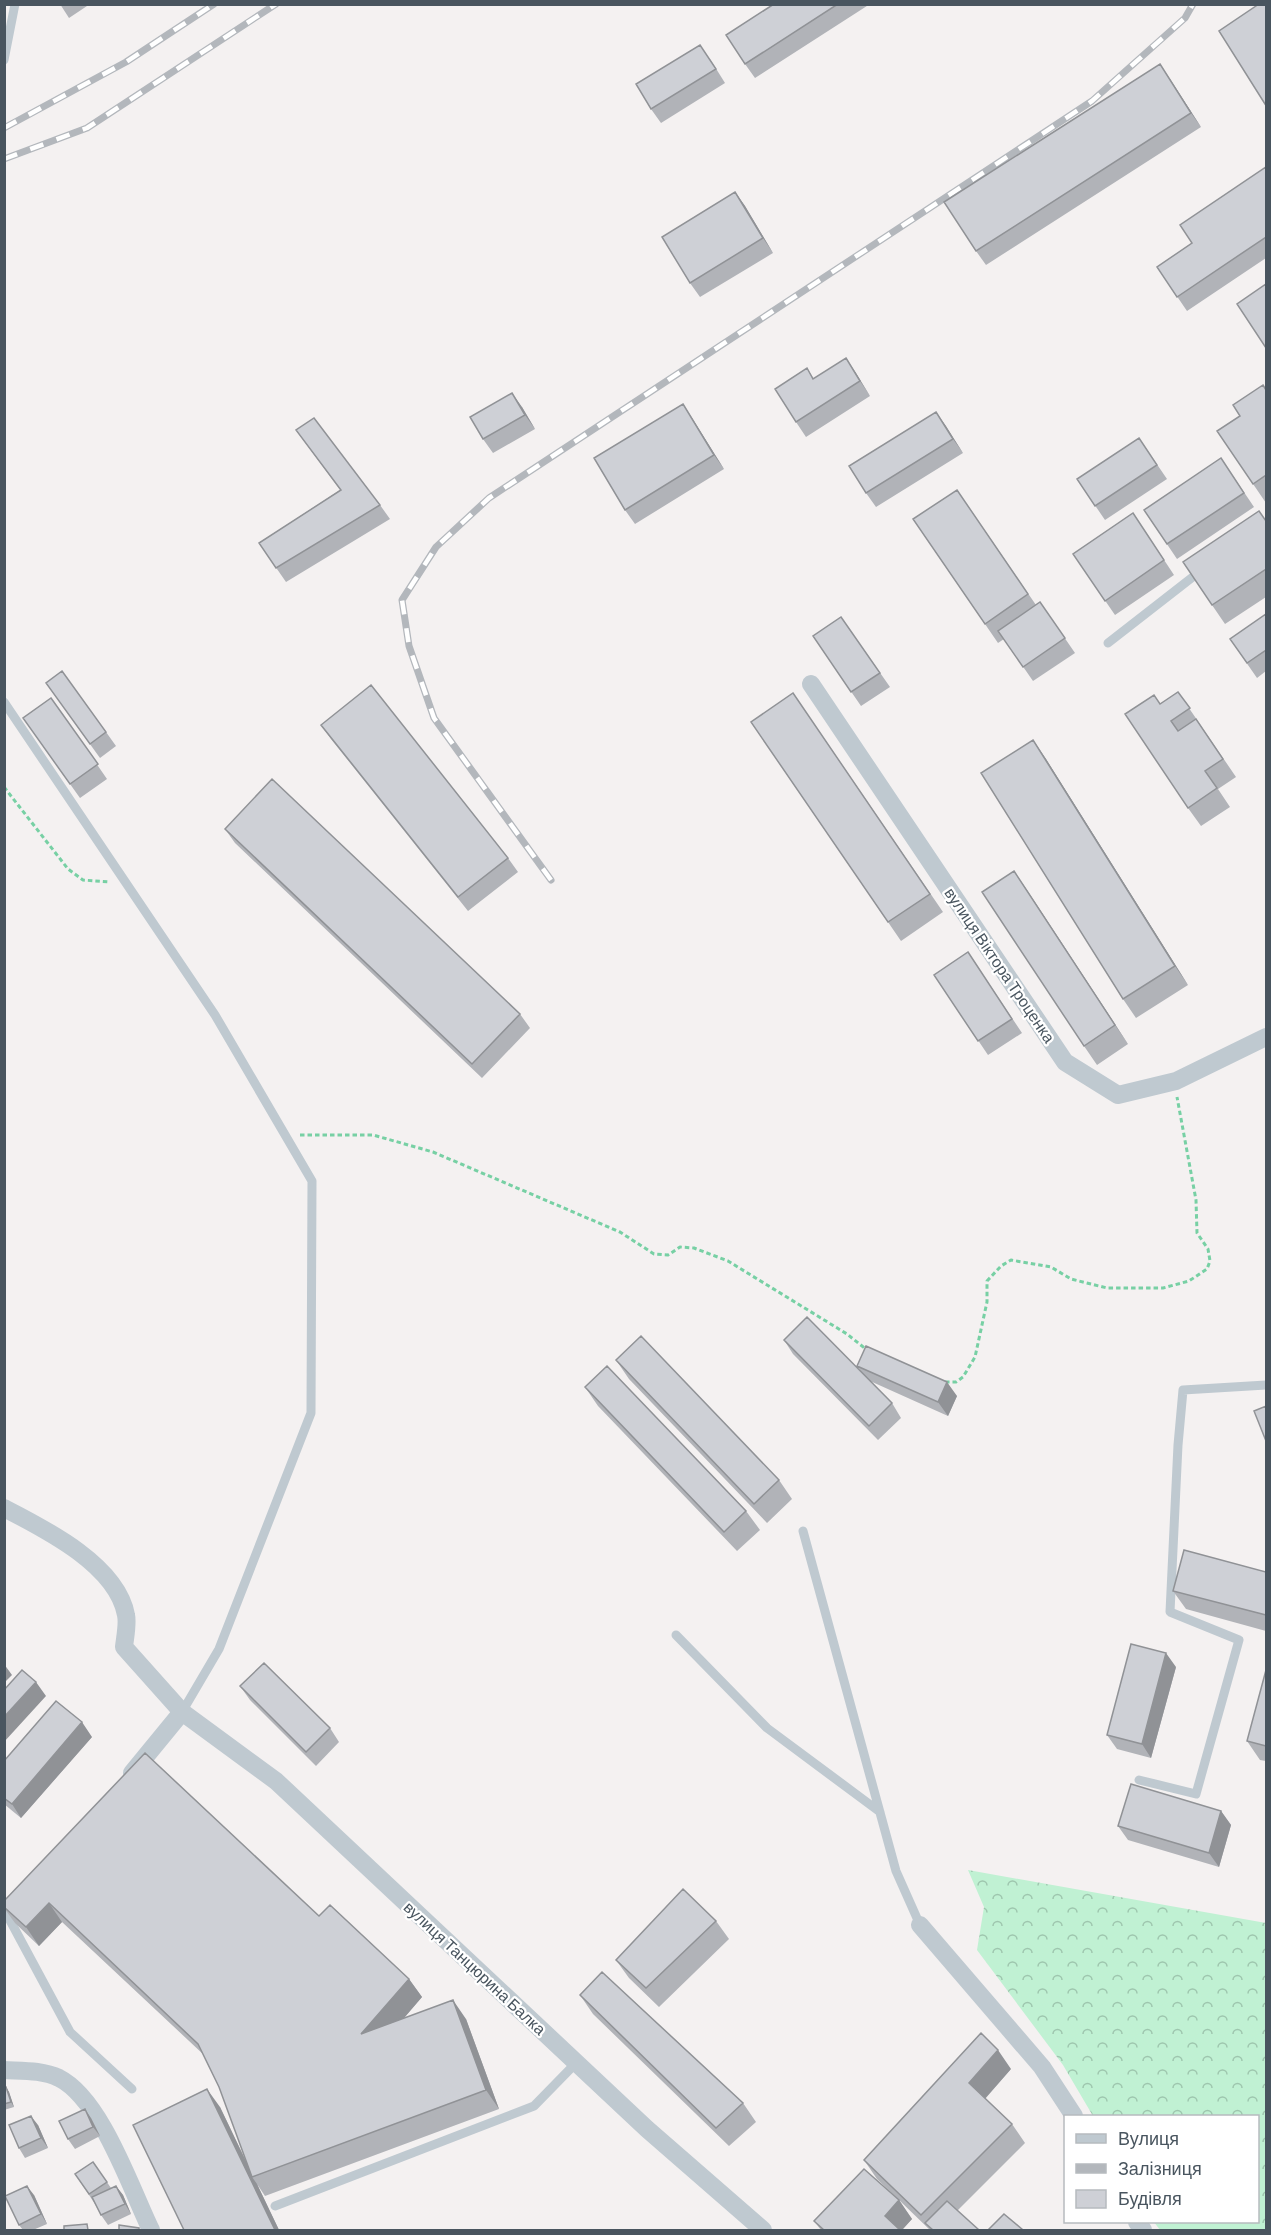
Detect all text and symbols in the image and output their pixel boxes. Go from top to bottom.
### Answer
street label: вулиця Віктора Троценка [941,883,1060,1046]
street label: вулиця Танцюрина Балка [401,1897,550,2038]
legend [1064,2115,1259,2223]
text: Вулиця [1118,2127,1179,2149]
text: Залізниця [1118,2157,1202,2179]
text: Будівля [1118,2187,1182,2209]

